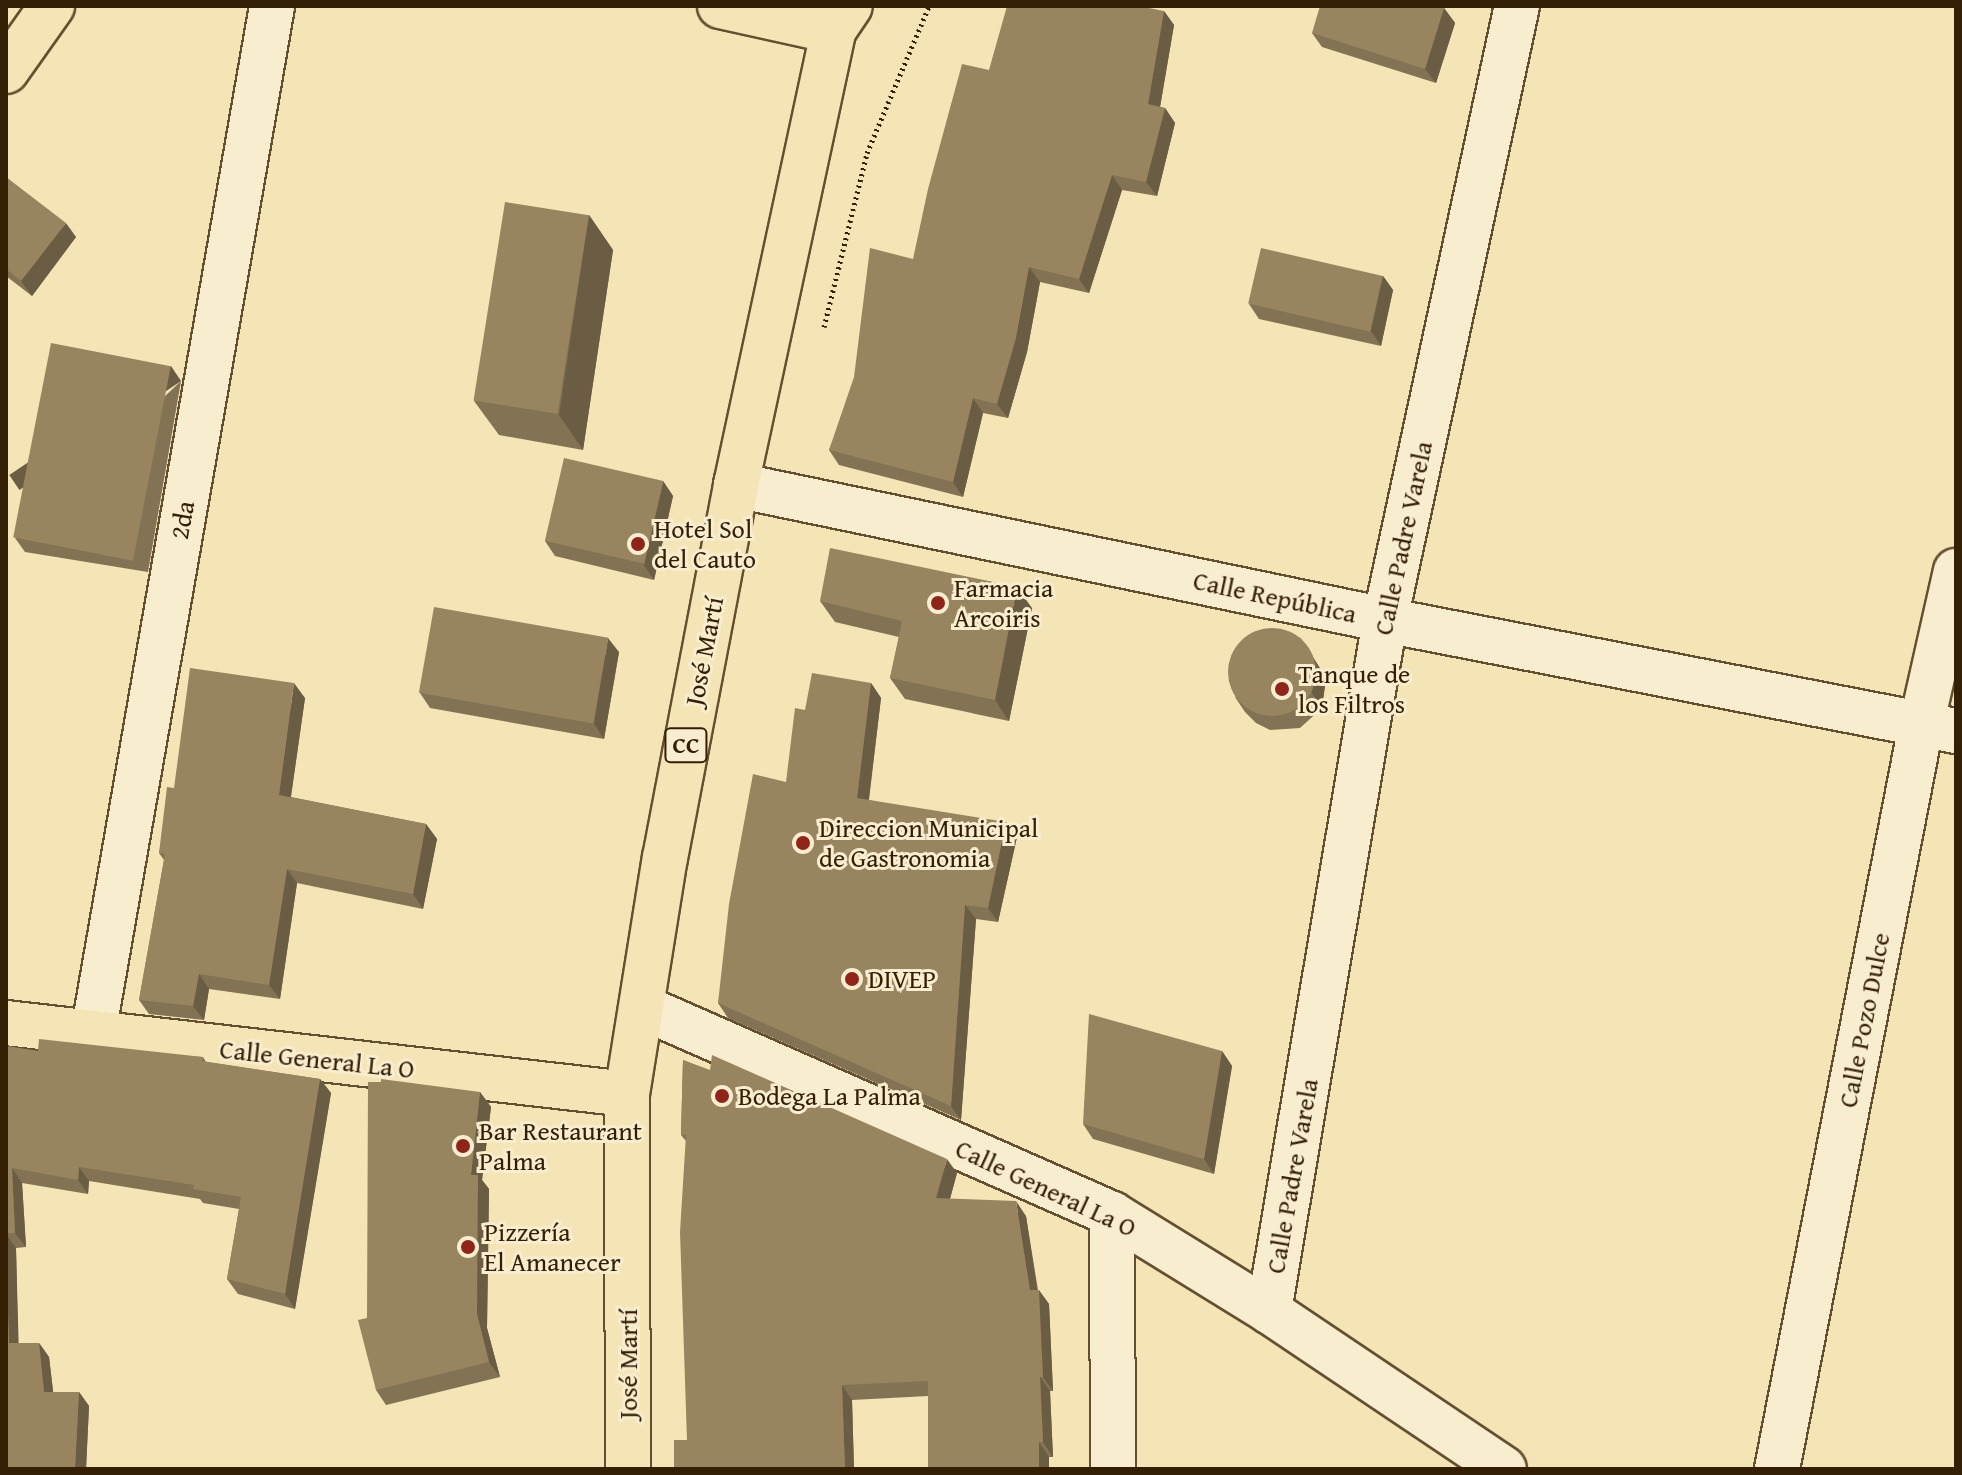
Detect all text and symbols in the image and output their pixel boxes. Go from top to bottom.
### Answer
street label: Calle Padre Varela [1367,438,1439,638]
street label: 2da [163,498,201,542]
place label: Hotel Sol del Cauto [654,513,756,574]
marker: Hotel Sol del Cauto [629,535,647,553]
street label: Calle República [1191,564,1359,630]
place label: Farmacia Arcoiris [954,572,1053,634]
street label: José Martí [678,594,730,708]
marker: Farmacia Arcoiris [929,594,947,612]
place label: Tanque de los Filtros [1298,658,1410,720]
marker: Tanque de los Filtros [1273,680,1291,698]
road number: CC [664,725,708,765]
place label: Direccion Municipal de Gastronomia [819,812,1038,874]
marker: Direccion Municipal de Gastronomia [794,834,812,852]
street label: Calle Pozo Dulce [1832,930,1896,1110]
place label: DIVEP [868,963,936,995]
marker: DIVEP [843,970,861,988]
street label: Calle General La O [218,1033,416,1085]
street label: Calle Padre Varela [1260,1076,1324,1276]
place label: Bodega La Palma [738,1080,921,1112]
marker: Bodega La Palma [713,1087,731,1105]
place label: Bar Restaurant Palma [479,1115,642,1176]
street label: Calle General La O [951,1133,1141,1243]
marker: Bar Restaurant Palma [454,1137,472,1155]
place label: Pizzería El Amanecer [484,1216,621,1278]
marker: Pizzería El Amanecer [459,1238,477,1256]
street label: José Martí [612,1309,644,1419]

